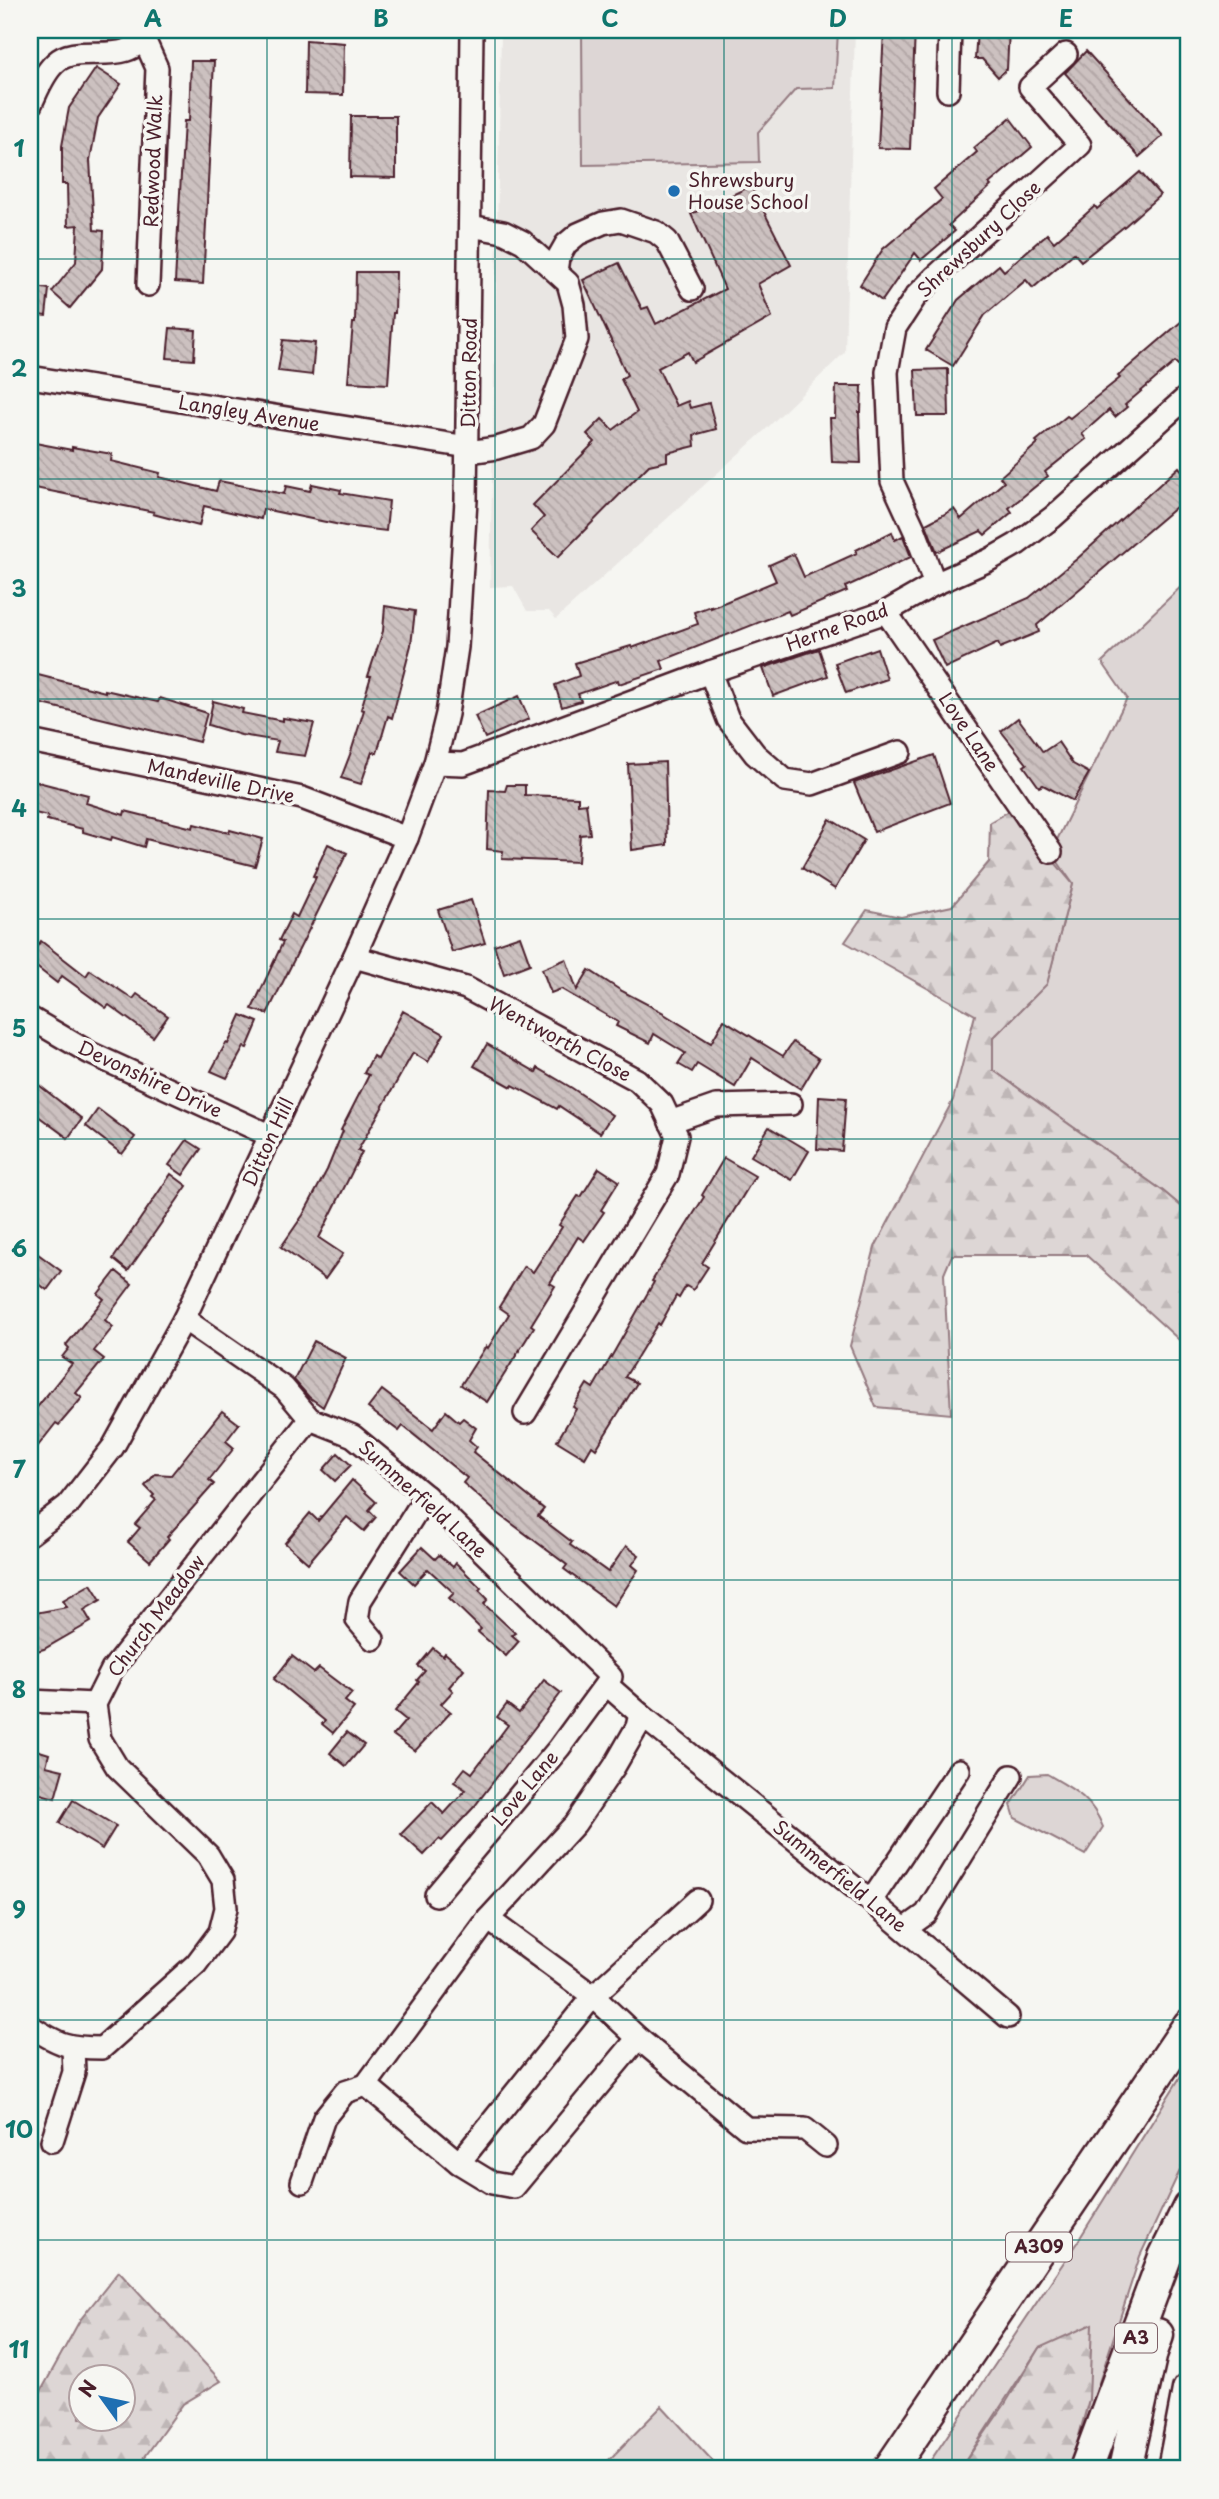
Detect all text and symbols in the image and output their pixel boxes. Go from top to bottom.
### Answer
text: A [144,0,162,35]
text: B [373,0,389,35]
text: C [601,0,619,35]
text: D [829,0,847,35]
text: E [1059,0,1073,35]
street label: Redwood Walk [136,94,168,228]
text: 1 [14,130,25,165]
place label: Shrewsbury House School [688,165,809,215]
street label: Shrewsbury Close [910,173,1047,303]
marker: Shrewsbury House School [666,183,682,199]
street label: Ditton Road [453,317,483,429]
text: 2 [11,350,27,385]
street label: Langley Avenue [176,387,322,437]
text: 3 [11,570,27,605]
street label: Herne Road [782,595,892,658]
street label: Love Lane [933,686,1007,777]
street label: Mandeville Drive [145,751,297,809]
text: 4 [11,790,27,825]
street label: Wentworth Close [484,989,637,1088]
text: 5 [12,1010,26,1045]
street label: Devonshire Drive [74,1032,227,1124]
street label: Ditton Hill [234,1092,300,1191]
text: 6 [11,1230,27,1265]
street label: Summerfield Lane [353,1433,494,1564]
text: 7 [12,1451,26,1486]
street label: Church Meadow [100,1548,211,1682]
text: 8 [12,1671,26,1706]
street label: Love Lane [484,1743,564,1831]
street label: Summerfield Lane [768,1812,914,1938]
text: 9 [12,1891,26,1926]
text: 10 [5,2111,33,2146]
road number: A309 [1006,2232,1072,2262]
road number: A3 [1115,2324,1157,2352]
text: 11 [9,2331,30,2366]
north arrow [66,2362,136,2432]
text: N [71,2374,103,2402]

